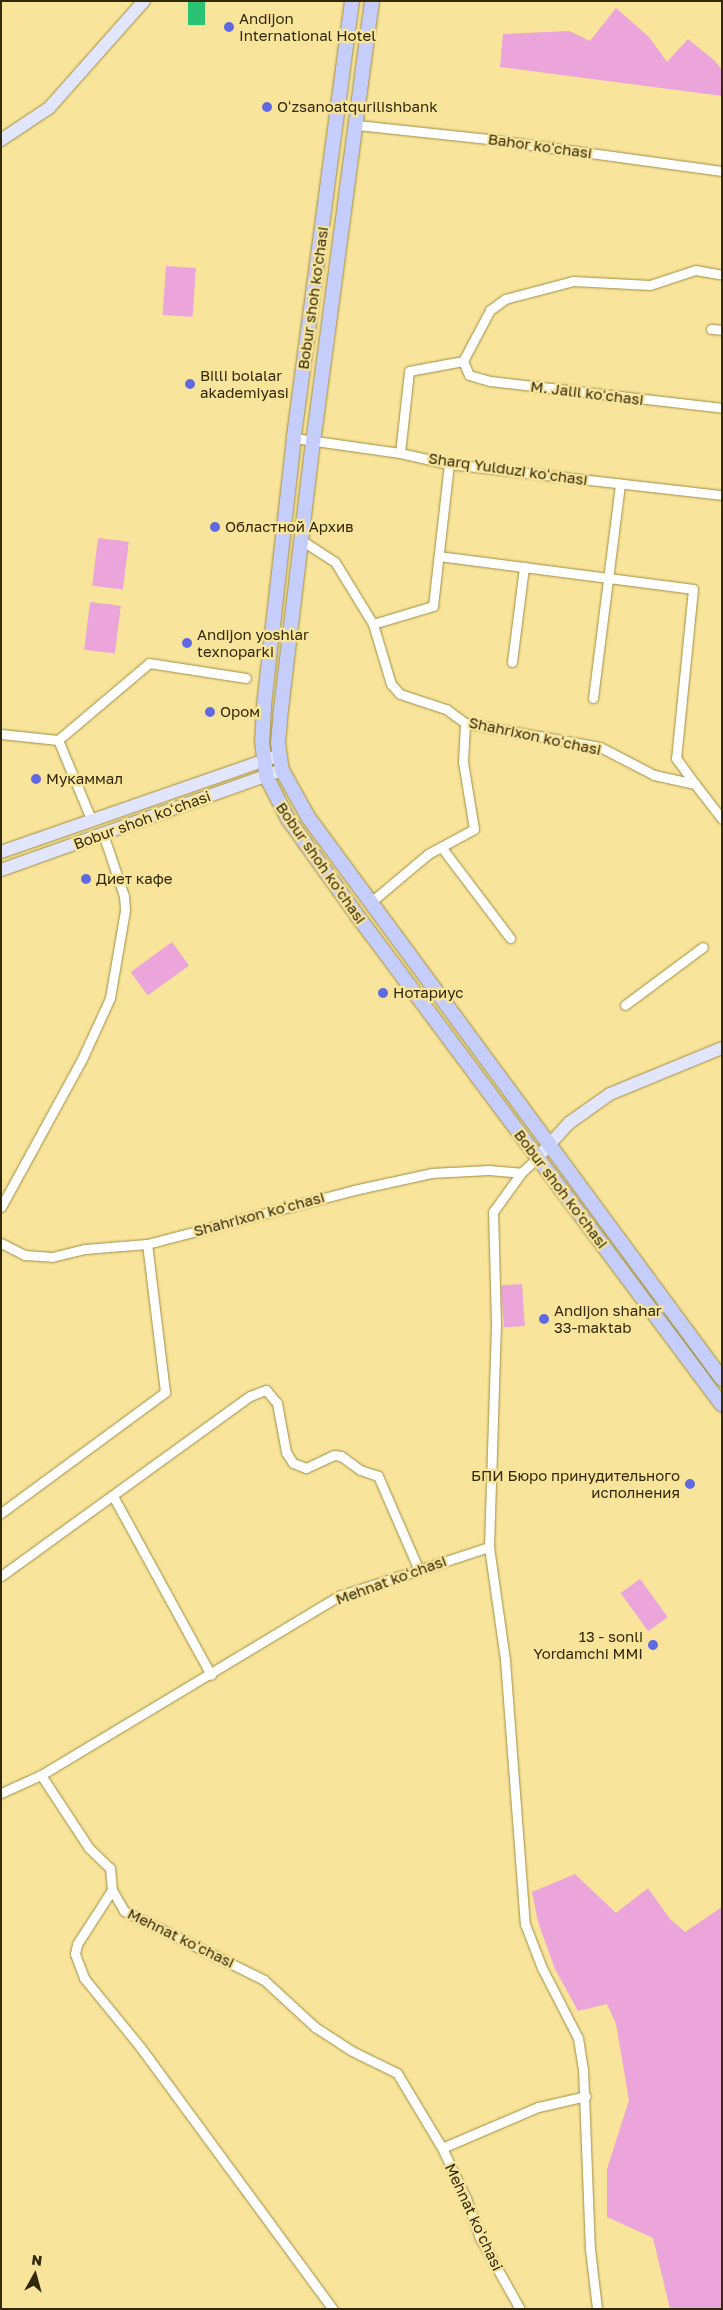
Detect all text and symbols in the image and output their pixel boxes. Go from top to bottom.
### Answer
place label: Andijon International Hotel [239,9,376,44]
marker: Andijon International Hotel [223,21,235,33]
place label: Oʻzsanoatqurilishbank [277,98,438,116]
marker: Oʻzsanoatqurilishbank [261,101,273,113]
street label: Bahor koʻchasi [487,130,593,162]
street label: Bobur shoh ko'chasi [294,225,332,371]
place label: Billi bolalar akademiyasi [200,366,289,401]
street label: M. Jalil koʻchasi [529,377,645,409]
marker: Billi bolalar akademiyasi [184,378,196,390]
street label: Sharq Yulduzi koʻchasi [427,449,589,489]
place label: Областной Архив [225,518,354,536]
marker: Областной Архив [209,521,221,533]
place label: Andijon yoshlar texnoparki [197,625,309,660]
marker: Andijon yoshlar texnoparki [181,637,193,649]
place label: Ором [220,703,260,721]
marker: Ором [204,706,216,718]
street label: Shahrixon koʻchasi [467,713,603,759]
place label: Мукаммал [46,770,123,788]
marker: Мукаммал [30,773,42,785]
street label: Bobur shoh koʻchasi [71,787,213,853]
street label: Bobur shoh ko'chasi [272,799,370,927]
place label: Диет кафе [96,870,172,888]
marker: Диет кафе [80,873,92,885]
place label: Нотариус [393,984,463,1002]
marker: Нотариус [377,987,389,999]
street label: Bobur shoh ko'chasi [510,1126,612,1252]
street label: Shahrixon koʻchasi [192,1188,326,1240]
place label: Andijon shahar 33-maktab [554,1301,662,1336]
marker: Andijon shahar 33-maktab [538,1313,550,1325]
place label: БПИ Бюро принудительного исполнения [471,1466,680,1501]
marker: БПИ Бюро принудительного исполнения [684,1478,696,1490]
street label: Mehnat koʻchasi [333,1552,449,1608]
place label: 13 - sonli Yordamchi MMI [533,1627,643,1662]
marker: 13 - sonli Yordamchi MMI [647,1639,659,1651]
street label: Mehnat koʻchasi [125,1904,237,1972]
street label: Mehnat koʻchasi [441,2160,507,2274]
north arrow [10,2250,60,2300]
text: N [31,2251,43,2269]

